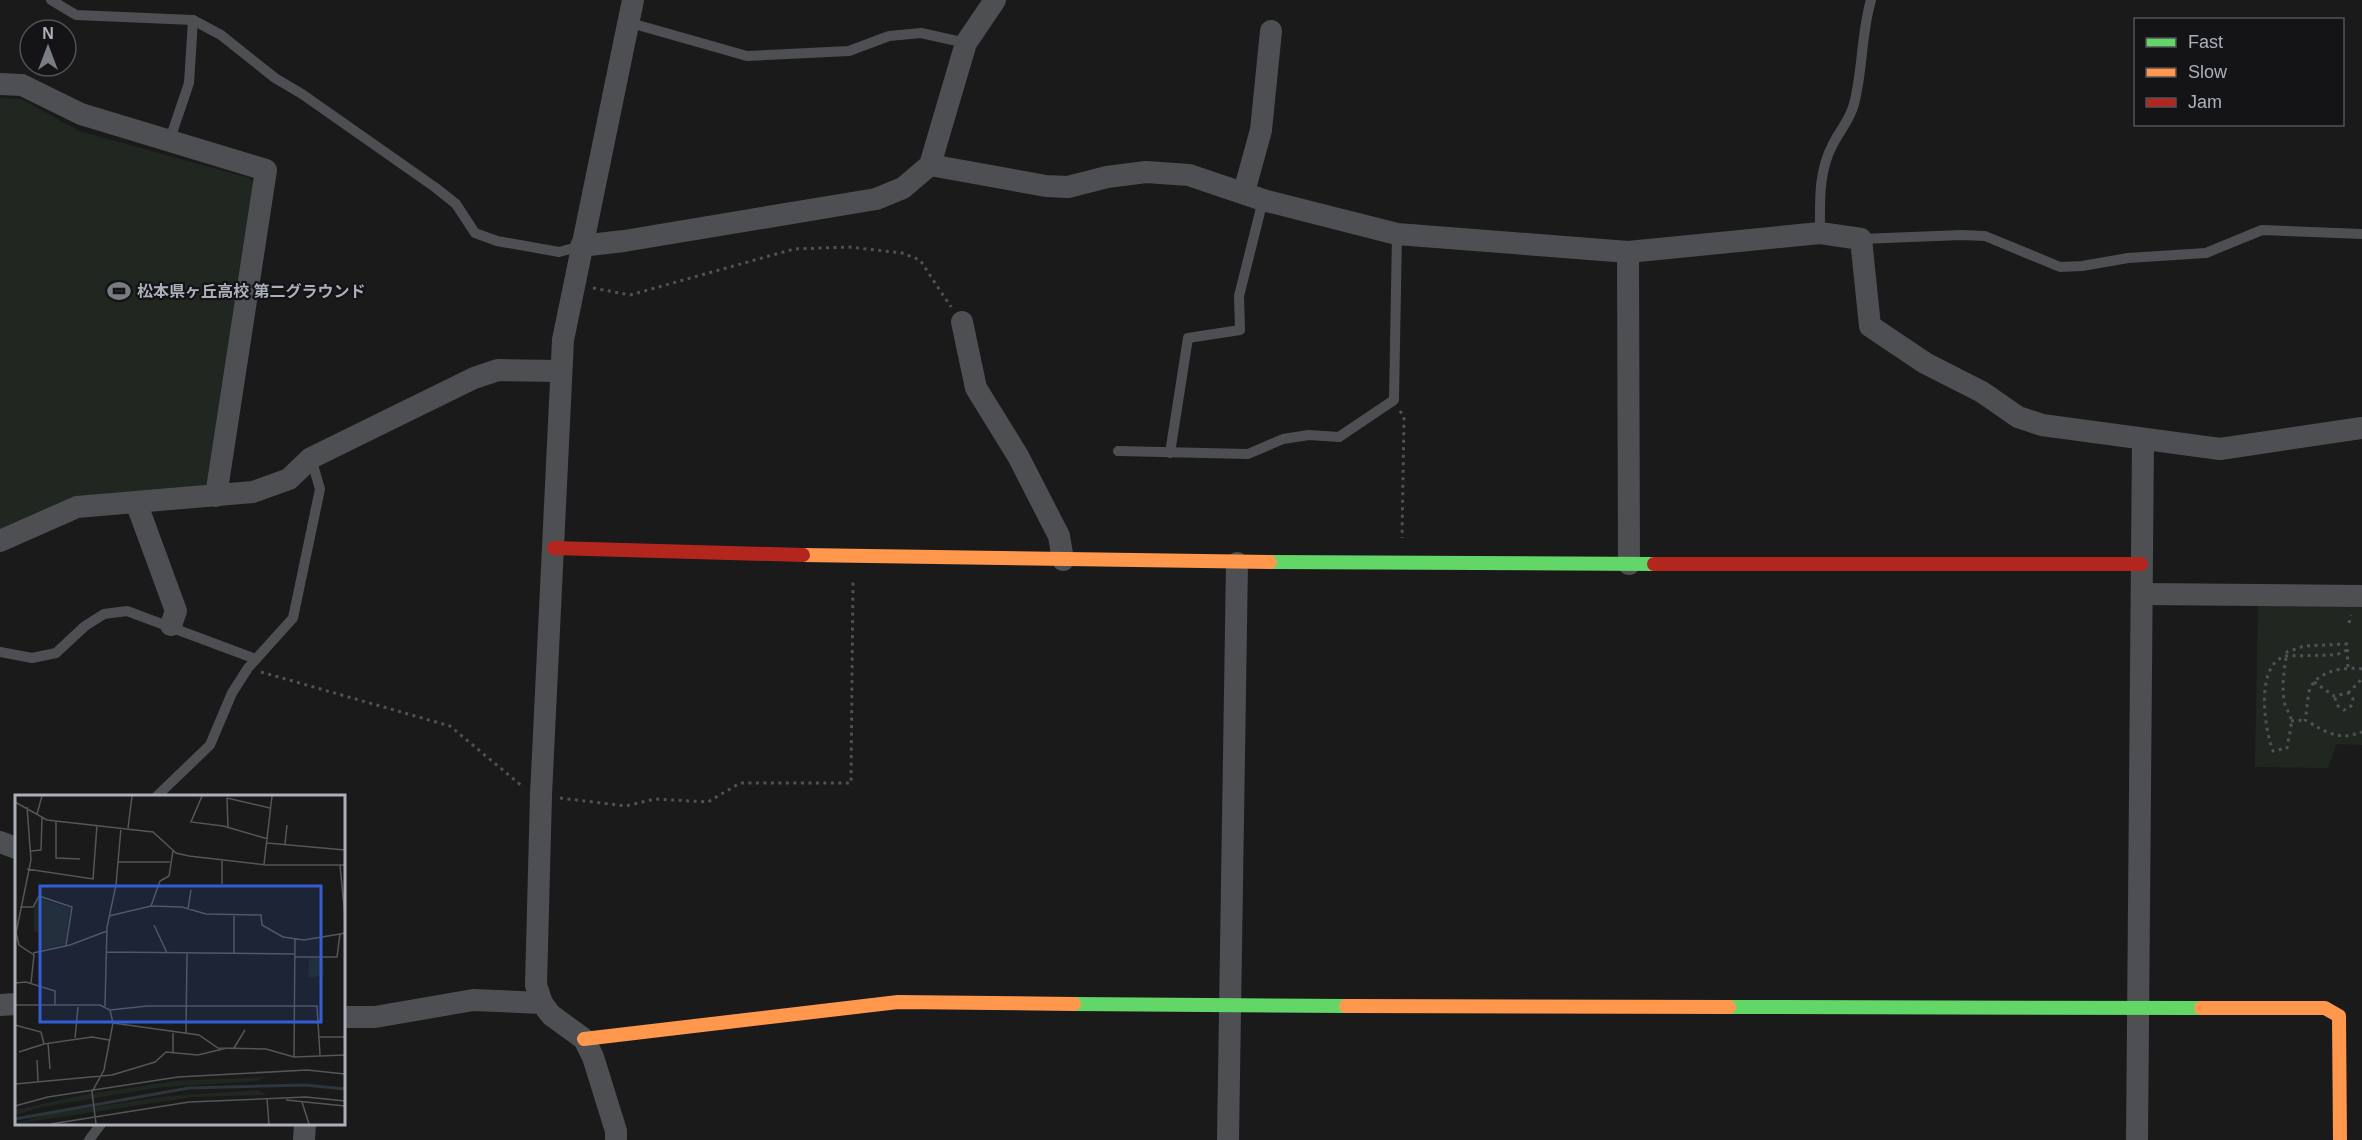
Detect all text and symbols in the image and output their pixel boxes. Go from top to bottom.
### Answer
north arrow [18,18,78,78]
legend [2134,18,2344,126]
text: N [42,25,54,42]
text: Fast [2188,32,2223,52]
text: Slow [2188,62,2228,82]
text: Jam [2188,92,2222,112]
sports icon: 松本県ヶ丘高校 第二グラウンド [106,278,132,304]
place label: 松本県ヶ丘高校 第二グラウンド [137,282,365,300]
inset map [15,795,345,1125]

